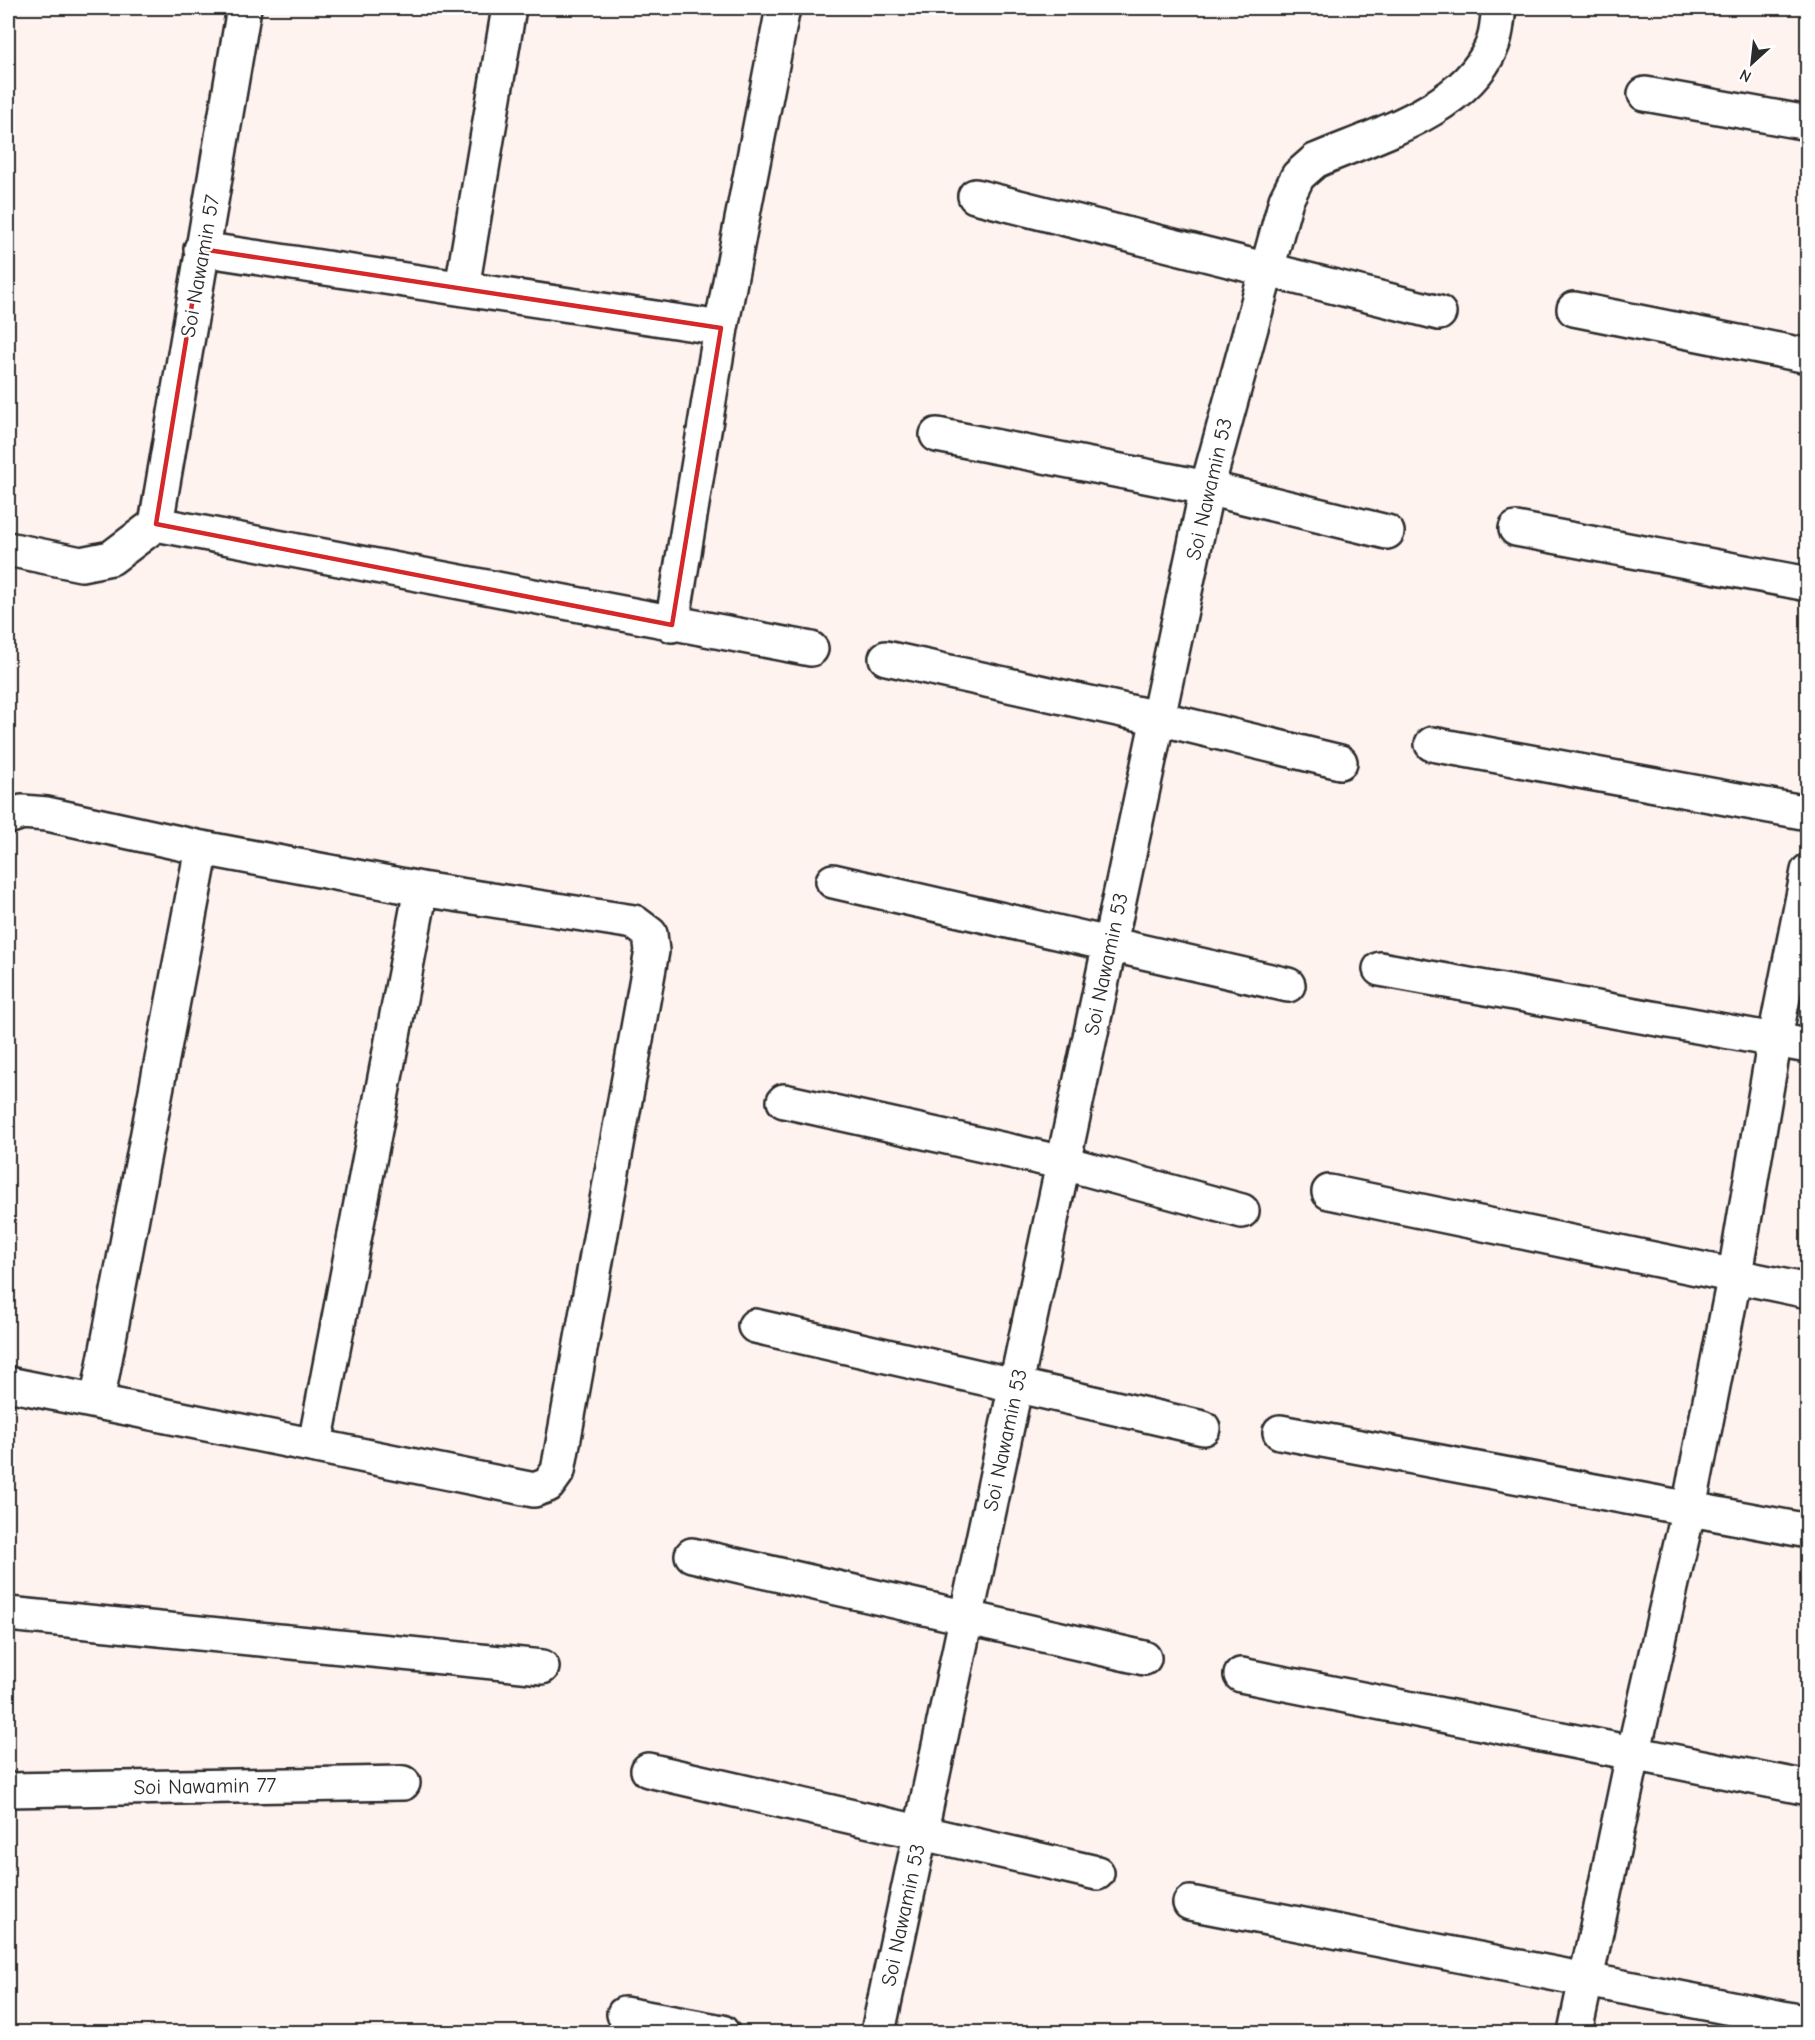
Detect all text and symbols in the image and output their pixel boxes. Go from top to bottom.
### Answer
north arrow [1722,33,1782,93]
text: N [1737,65,1754,86]
street label: Soi Nawamin 57 [176,193,224,339]
street label: Soi Nawamin 53 [1181,416,1237,562]
street label: Soi Nawamin 53 [1079,891,1133,1037]
street label: Soi Nawamin 53 [978,1367,1032,1513]
street label: Soi Nawamin 77 [133,1773,277,1799]
street label: Soi Nawamin 53 [876,1842,930,1988]

